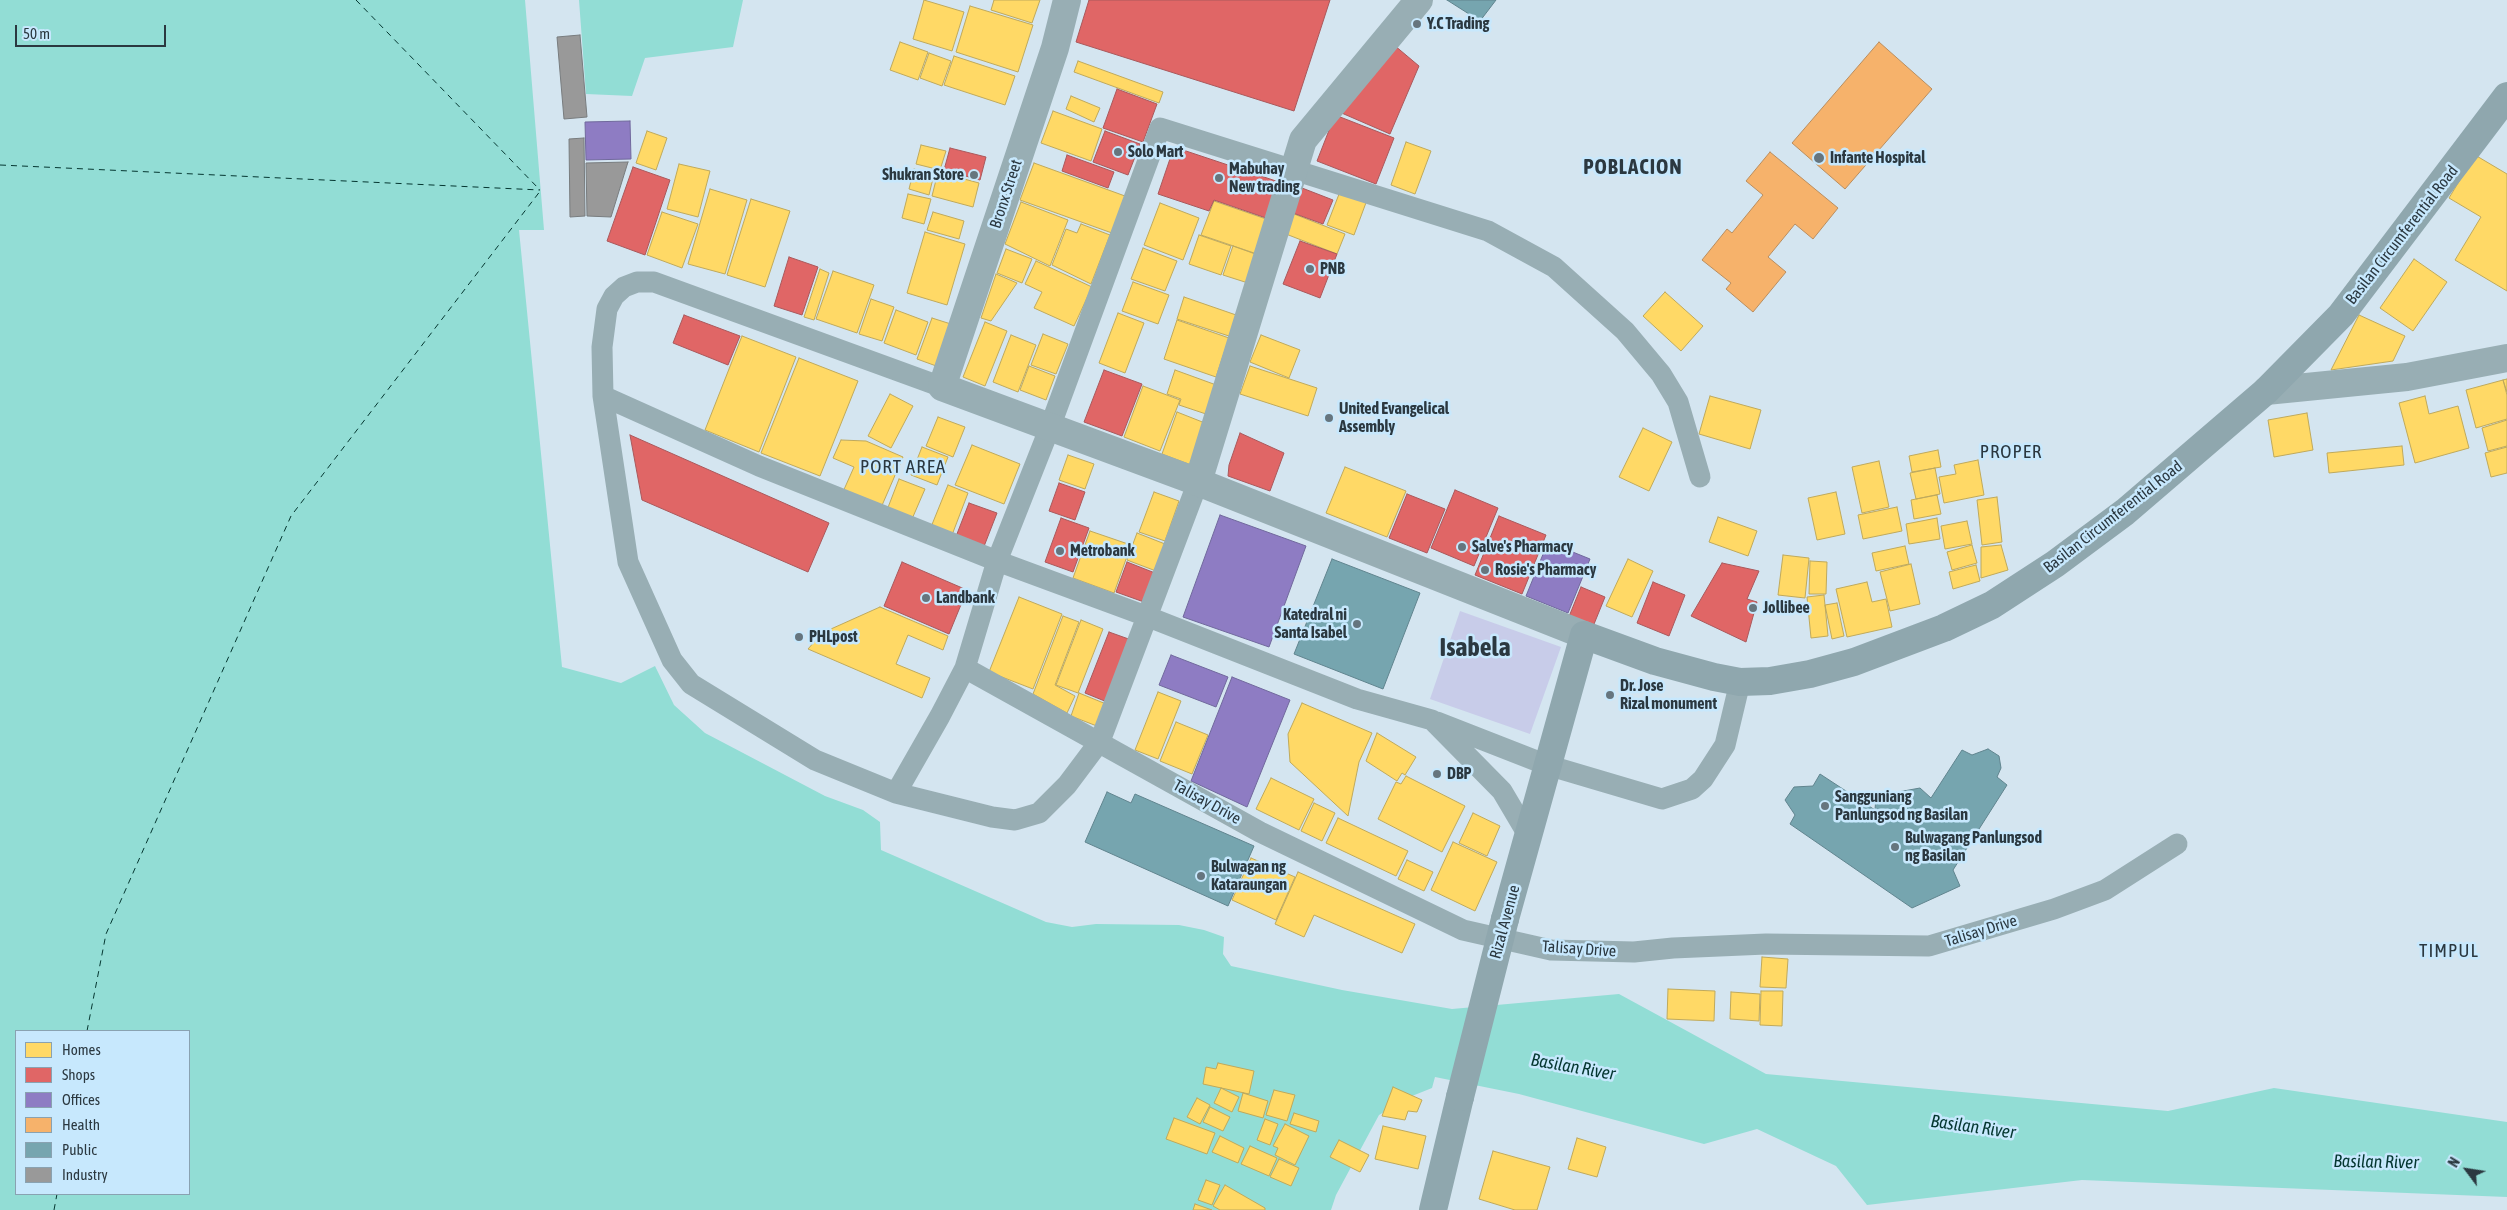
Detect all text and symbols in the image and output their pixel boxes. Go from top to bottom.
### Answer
place label: Y.C Trading [1427,14,1489,34]
scale bar [18,15,169,47]
marker: Y.C Trading [1411,18,1423,30]
text: 50 m [23,25,50,42]
place label: Solo Mart [1128,142,1183,162]
marker: Solo Mart [1112,146,1124,158]
place label: Infante Hospital [1830,148,1925,168]
marker: Infante Hospital [1812,151,1826,165]
district label: POBLACION [1582,154,1684,180]
street label: Bronx Street [986,157,1026,231]
place label: Mabuhay New trading [1229,159,1300,197]
street label: Basilan Circumferential Road [2342,162,2462,308]
place label: Shukran Store [882,165,964,185]
marker: Shukran Store [968,169,980,181]
marker: Mabuhay New trading [1213,172,1225,184]
place label: PNB [1320,259,1345,279]
marker: PNB [1304,263,1316,275]
place label: United Evangelical Assembly [1339,399,1449,437]
marker: United Evangelical Assembly [1323,412,1335,424]
district label: PROPER [1979,441,2043,463]
district label: PORT AREA [859,456,947,478]
street label: Basilan Circumferential Road [2040,457,2186,577]
place label: Salve's Pharmacy [1472,537,1573,557]
place label: Metrobank [1070,541,1135,561]
marker: Salve's Pharmacy [1456,541,1468,553]
marker: Metrobank [1054,545,1066,557]
place label: Rosie's Pharmacy [1495,560,1596,580]
marker: Rosie's Pharmacy [1479,564,1491,576]
place label: Landbank [936,588,995,608]
marker: Landbank [920,592,932,604]
place label: Jollibee [1763,598,1810,618]
marker: Jollibee [1747,602,1759,614]
place label: Katedral ni Santa Isabel [1275,605,1347,643]
marker: Katedral ni Santa Isabel [1351,618,1363,630]
place label: PHLpost [809,627,858,647]
marker: PHLpost [793,631,805,643]
district label: Isabela [1439,632,1511,664]
place label: Dr. Jose Rizal monument [1620,676,1717,714]
marker: Dr. Jose Rizal monument [1604,689,1616,701]
place label: DBP [1447,764,1471,784]
marker: DBP [1431,768,1443,780]
street label: Talisay Drive [1170,776,1244,828]
place label: Sangguniang Panlungsod ng Basilan [1835,787,1968,825]
marker: Sangguniang Panlungsod ng Basilan [1819,800,1831,812]
place label: Bulwagang Panlungsod ng Basilan [1905,828,2042,866]
marker: Bulwagang Panlungsod ng Basilan [1889,841,1901,853]
place label: Bulwagan ng Kataraungan [1211,857,1287,895]
marker: Bulwagan ng Kataraungan [1195,870,1207,882]
street label: Rizal Avenue [1486,883,1524,961]
street label: Talisay Drive [1943,911,2019,951]
street label: Talisay Drive [1541,937,1617,961]
district label: TIMPUL [2418,940,2480,962]
legend [15,1030,190,1195]
text: Homes [62,1041,101,1058]
water label: Basilan River [1529,1049,1617,1085]
text: Shops [62,1066,95,1083]
text: Offices [62,1091,100,1108]
water label: Basilan River [1929,1110,2017,1144]
text: Health [62,1116,100,1133]
text: Public [62,1141,97,1158]
north arrow [2442,1145,2492,1195]
water label: Basilan River [2333,1150,2419,1174]
text: N [2445,1155,2463,1170]
text: Industry [62,1166,108,1183]

